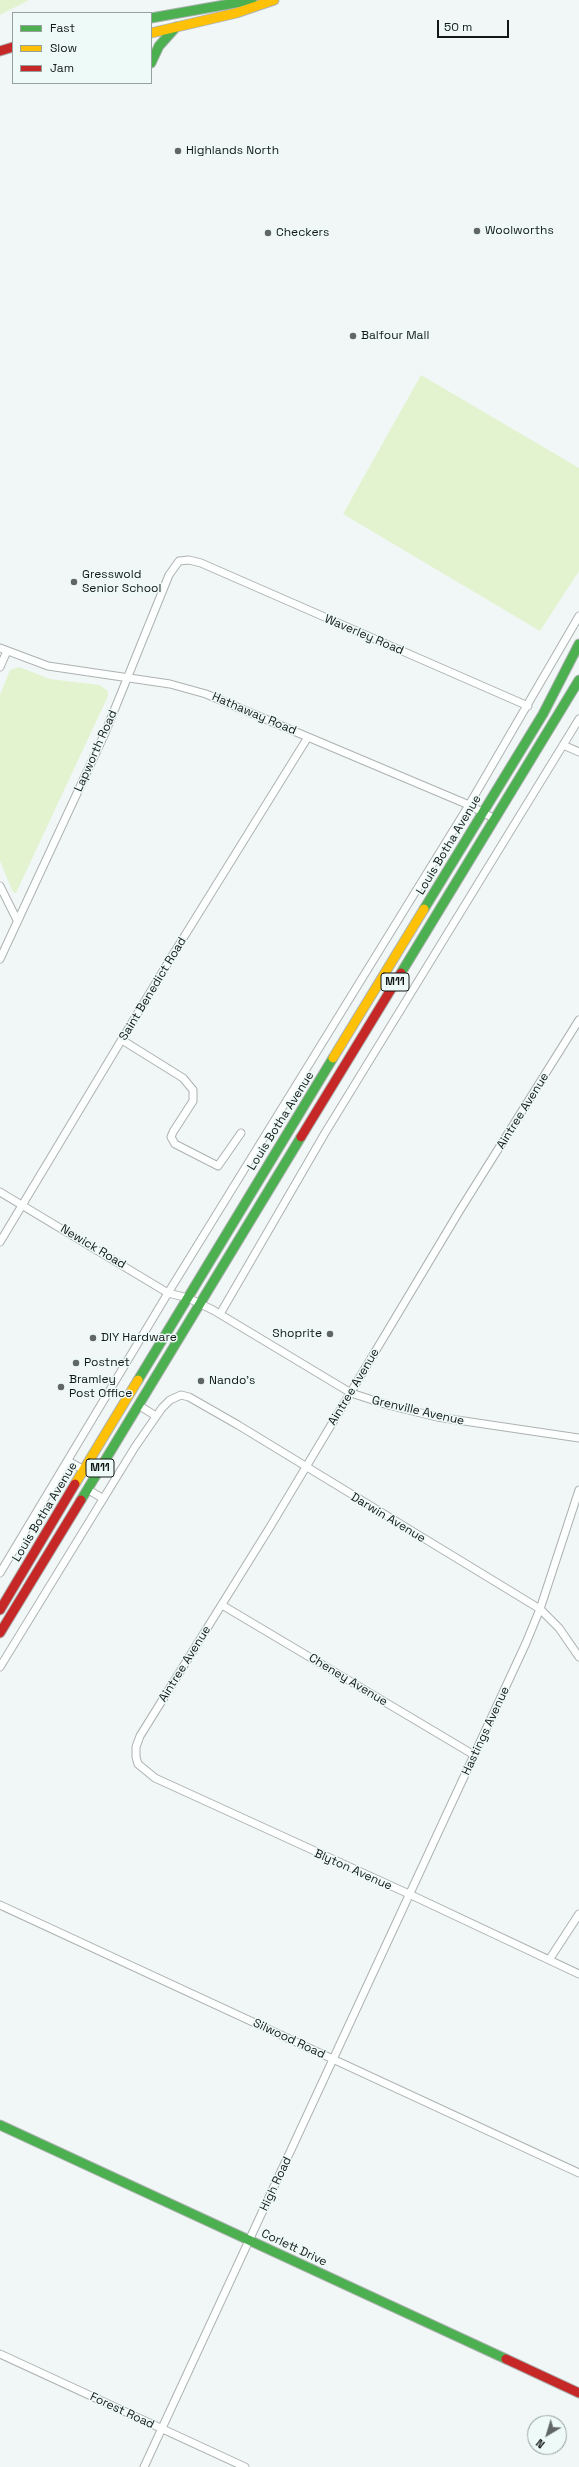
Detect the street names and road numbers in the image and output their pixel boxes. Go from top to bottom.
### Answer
street label: Waverley Road [322,612,406,658]
street label: Hathaway Road [210,690,298,738]
street label: Lapworth Road [72,708,120,794]
street label: Louis Botha Avenue [413,792,485,898]
street label: Saint Benedict Road [116,935,190,1043]
road number: M11 [381,973,409,991]
street label: Louis Botha Avenue [245,1069,317,1173]
street label: Aintree Avenue [494,1070,552,1152]
street label: Newick Road [58,1222,128,1272]
street label: Aintree Avenue [325,1346,383,1428]
street label: Grenville Avenue [370,1393,466,1429]
street label: Louis Botha Avenue [9,1459,81,1565]
road number: M11 [86,1459,114,1477]
street label: Darwin Avenue [348,1490,428,1546]
street label: Aintree Avenue [156,1623,214,1705]
street label: Cheney Avenue [306,1651,390,1709]
street label: Hastings Avenue [459,1684,513,1778]
street label: Blyton Avenue [312,1846,394,1894]
street label: Silwood Road [251,2016,327,2062]
street label: High Road [257,2154,295,2214]
street label: Corlett Drive [259,2226,329,2270]
street label: Forest Road [87,2390,157,2432]

